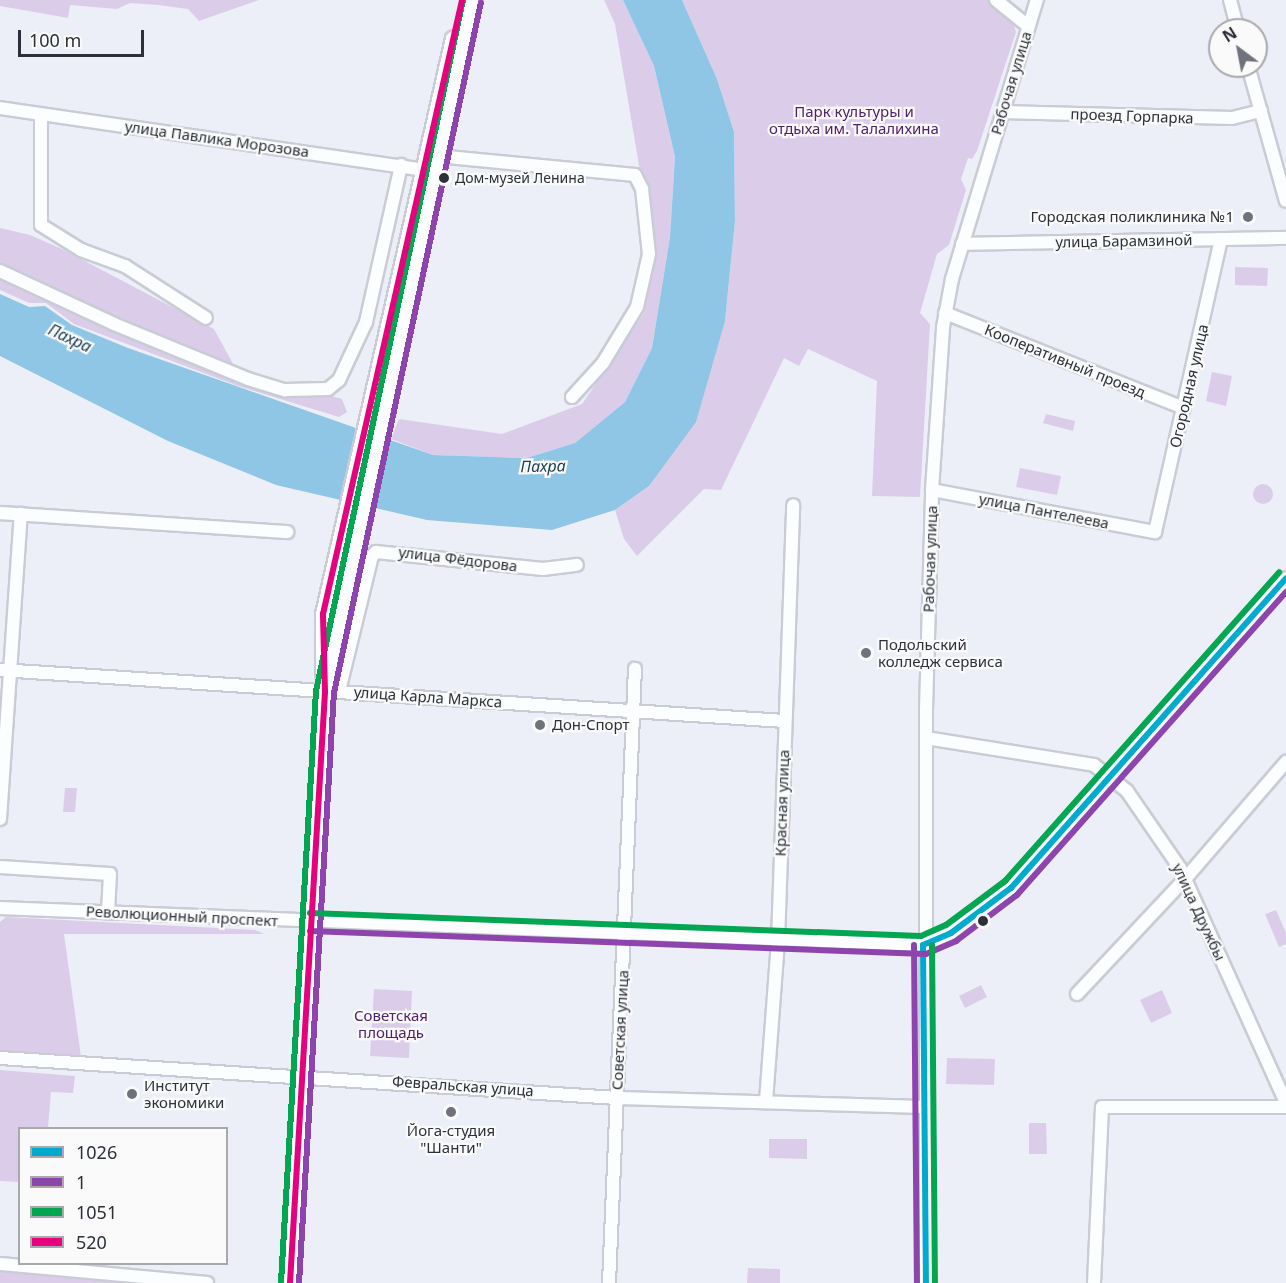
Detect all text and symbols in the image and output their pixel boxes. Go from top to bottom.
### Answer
scale bar [21,18,147,56]
north arrow [1208,18,1268,78]
text: N [1218,22,1241,47]
text: 100 m [29,28,81,52]
street label: Рабочая улица [987,29,1035,137]
park label: Парк культуры и отдыха им. Талалихина [769,102,939,137]
street label: проезд Горпарка [1070,105,1194,127]
street label: улица Павлика Морозова [124,117,310,161]
place label: Дом-музей Ленина [455,170,585,186]
marker: Дом-музей Ленина [438,172,450,184]
place label: Городская поликлиника №1 [1031,208,1234,226]
marker: Городская поликлиника №1 [1239,208,1257,226]
street label: улица Барамзиной [1055,231,1193,251]
water label: Пахра [45,320,95,356]
street label: Кооперативный проезд [982,320,1148,402]
street label: Огородная улица [1166,322,1212,450]
water label: Пахра [520,456,566,476]
street label: улица Пантелеева [977,490,1111,532]
street label: Рабочая улица [919,505,941,613]
street label: улица Фёдорова [398,543,518,575]
place label: Подольский колледж сервиса [878,635,1003,670]
marker: Подольский колледж сервиса [859,646,873,660]
street label: улица Карла Маркса [353,683,503,711]
place label: Дон-Спорт [552,716,629,734]
marker: Дон-Спорт [533,718,547,732]
street label: Красная улица [771,749,793,857]
street label: улица Дружбы [1169,860,1229,964]
street label: Революционный проспект [85,902,279,930]
unlabelled marker [977,915,989,927]
street label: Советская улица [608,969,632,1091]
park label: Советская площадь [354,1006,428,1041]
street label: Февральская улица [392,1072,534,1100]
place label: Институт экономики [144,1076,224,1111]
marker: Институт экономики [125,1087,139,1101]
marker: Йога-студия "Шанти" [444,1105,458,1119]
place label: Йога-студия "Шанти" [407,1121,495,1156]
legend [18,1127,228,1265]
text: 1026 [76,1140,117,1164]
text: 1 [76,1170,86,1194]
text: 1051 [76,1200,117,1224]
text: 520 [76,1230,107,1254]

